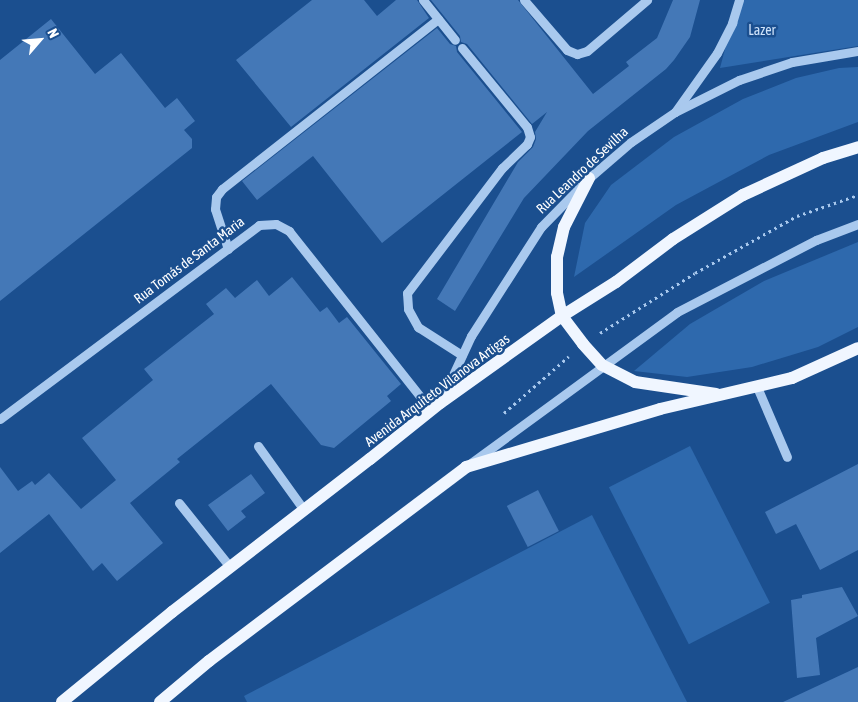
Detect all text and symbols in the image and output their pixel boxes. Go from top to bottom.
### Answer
north arrow [15,15,65,65]
park label: Lazer [748,22,776,38]
text: N [44,26,62,40]
street label: Rua Leandro de Sevilha [533,123,631,217]
street label: Rua Tomás de Santa Maria [131,213,247,307]
street label: Avenida Arquiteto Vilanova Artigas [361,330,513,450]

